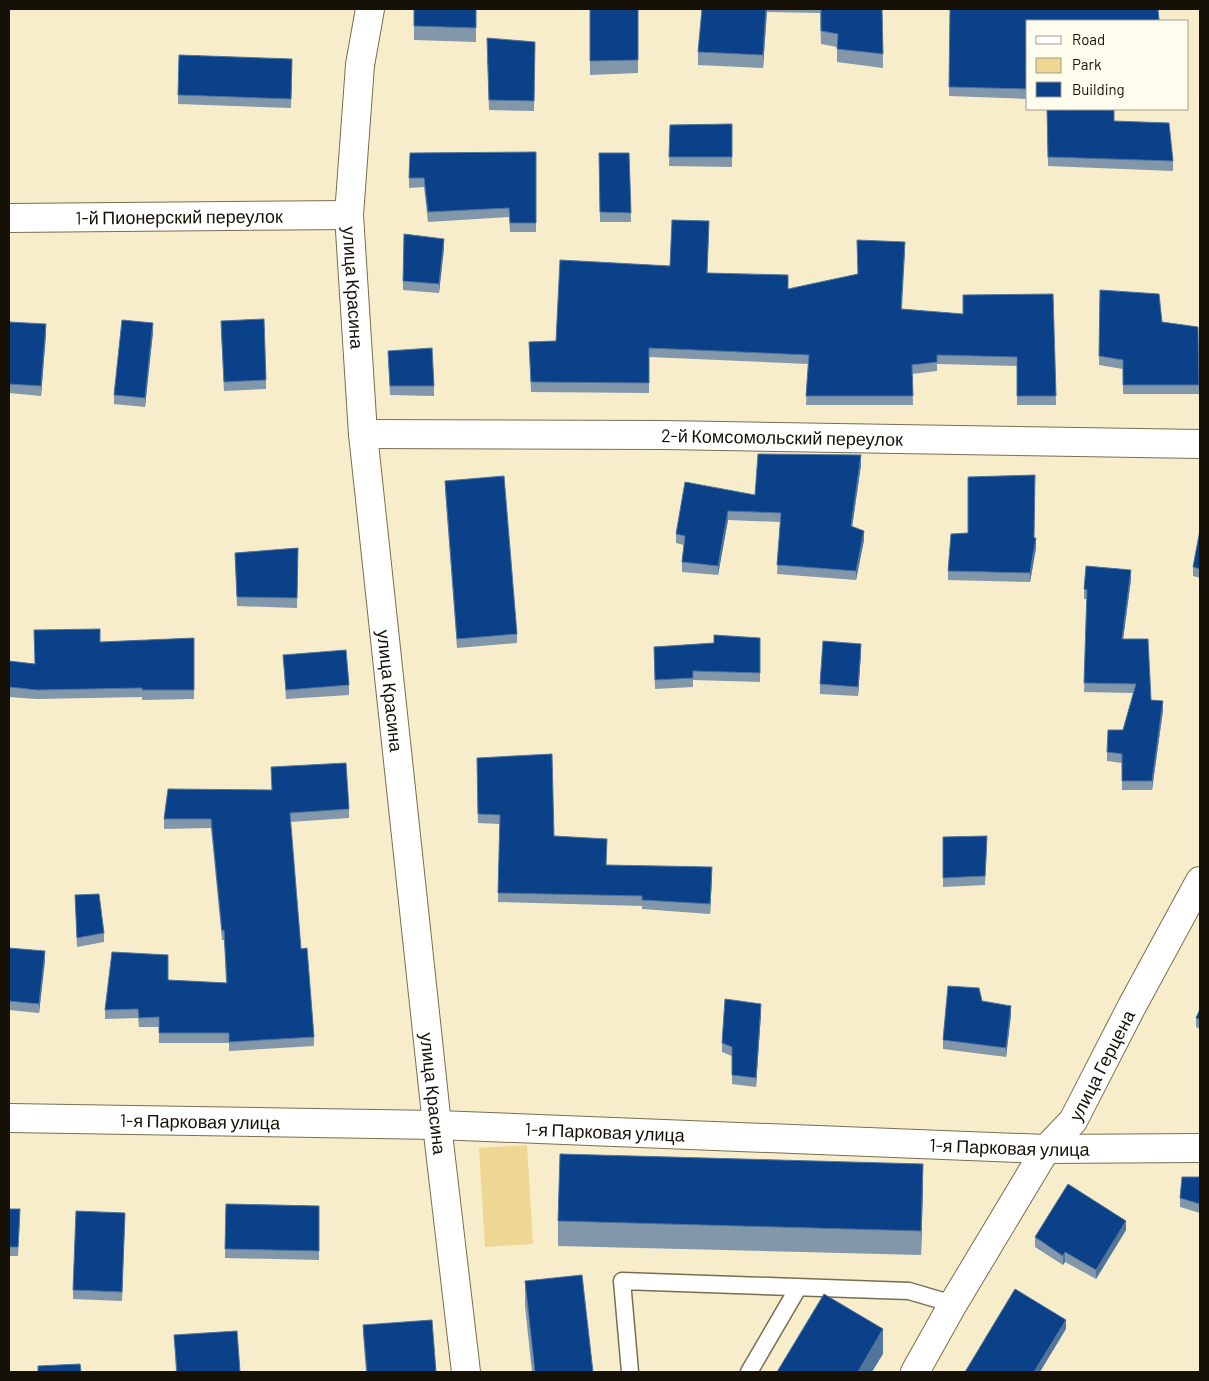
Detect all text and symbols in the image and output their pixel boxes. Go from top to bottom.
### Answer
legend [1026,20,1189,110]
text: Road [1072,30,1105,48]
text: Park [1072,55,1102,73]
text: Building [1072,80,1125,98]
street label: 1-й Пионерский переулок [75,205,283,228]
street label: улица Красина [339,226,369,350]
street label: 2-й Комсомольский переулок [661,424,903,450]
street label: улица Красина [373,629,408,754]
street label: улица Герцена [1064,1005,1140,1125]
street label: улица Красина [416,1031,451,1157]
street label: 1-я Парковая улица [120,1109,281,1133]
street label: 1-я Парковая улица [524,1117,686,1146]
street label: 1-я Парковая улица [929,1133,1091,1160]

